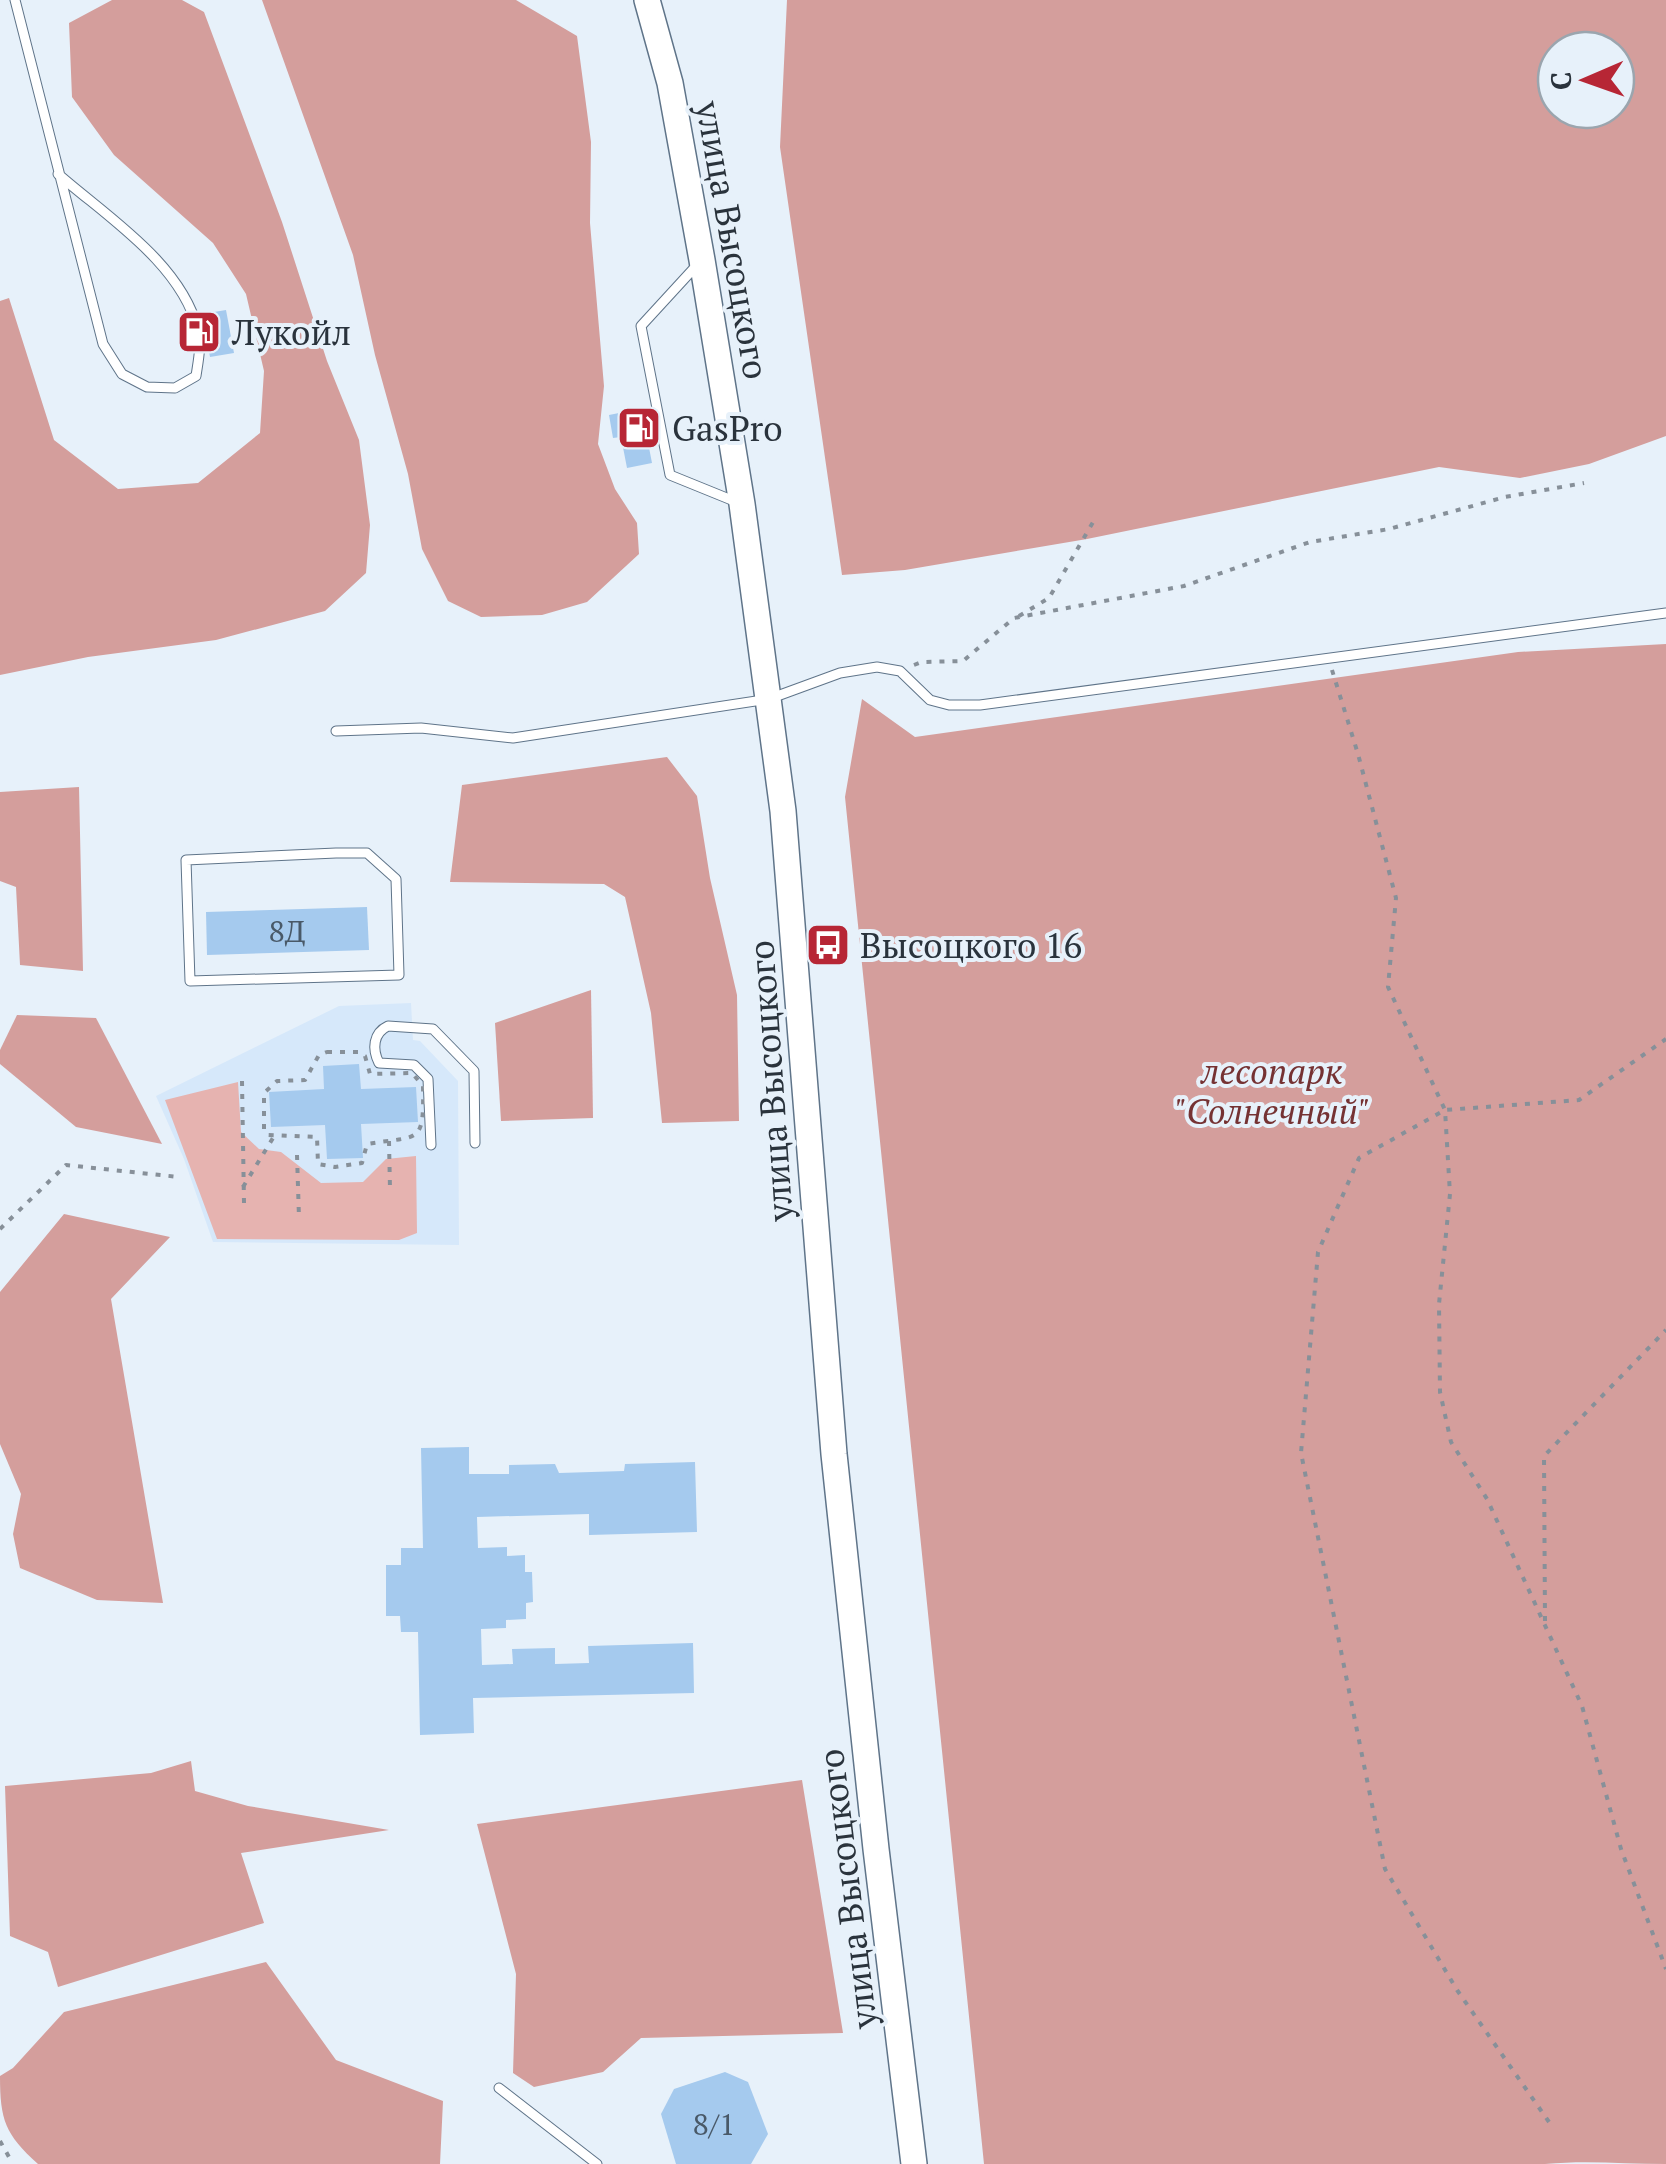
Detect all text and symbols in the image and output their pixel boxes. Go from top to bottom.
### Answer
north arrow [1536,30,1636,130]
text: С [1542,71,1579,91]
street label: улица Высоцкого [686,96,780,383]
fuel station icon: Лукойл [176,309,222,355]
place label: Лукойл [231,309,351,355]
fuel station icon: GasPro [616,405,662,451]
place label: GasPro [672,405,783,451]
house number: 8Д [269,911,306,951]
bus stop icon: Высоцкого 16 [805,922,851,968]
place label: Высоцкого 16 [860,922,1082,968]
street label: улица Высоцкого [737,939,803,1224]
park label: лесопарк "Солнечный" [1174,1048,1370,1134]
street label: улица Высоцкого [807,1747,887,2032]
house number: 8/1 [693,2104,735,2144]

